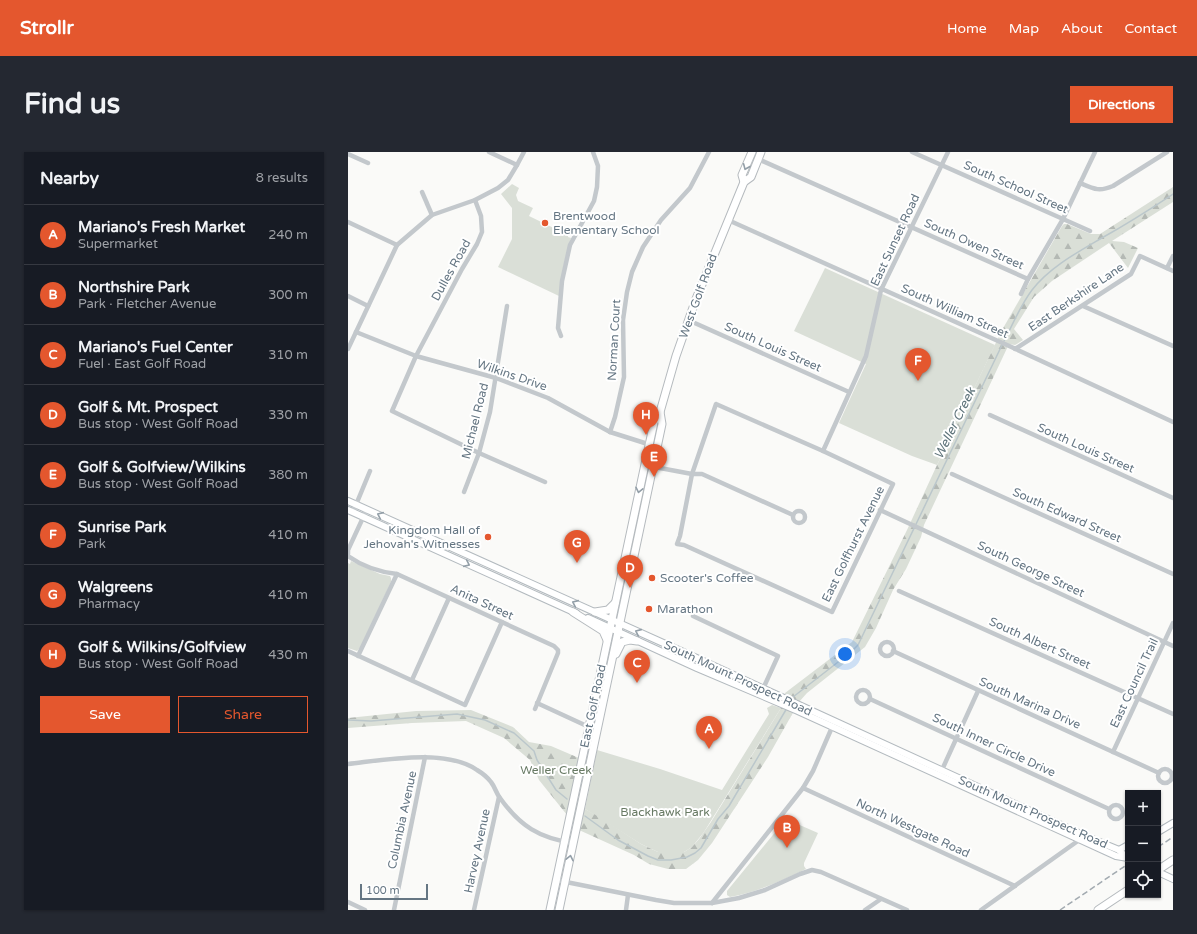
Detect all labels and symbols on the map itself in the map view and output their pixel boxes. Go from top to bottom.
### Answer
street label: South School Street [961,158,1071,217]
one-way arrow [743,162,751,170]
street label: East Sunset Road [868,192,922,288]
place label: Brentwood Elementary School [553,209,660,237]
street label: South Owen Street [922,216,1026,272]
marker: Brentwood Elementary School [540,218,550,228]
street label: Dulles Road [428,237,474,303]
street label: West Golf Road [676,252,720,340]
street label: East Berkshire Lane [1026,260,1127,334]
street label: South William Street [899,281,1011,341]
street label: Norman Court [605,299,623,381]
street label: South Louis Street [722,319,824,375]
pin: F [905,348,931,381]
street label: Wilkins Drive [475,356,549,394]
street label: Michael Road [459,381,491,461]
water label: Weller Creek [931,384,980,462]
pin: H [633,402,659,435]
street label: South Louis Street [1035,420,1137,476]
pin: E [641,444,667,477]
street label: East Golfhurst Avenue [819,484,887,604]
street label: South Edward Street [1010,485,1124,545]
one-way arrow [635,486,643,493]
one-way arrow [377,512,385,520]
place label: Kingdom Hall of Jehovah's Witnesses [363,523,480,551]
pin: G [564,530,590,563]
marker: Kingdom Hall of Jehovah's Witnesses [483,532,493,542]
street label: South George Street [975,538,1087,600]
pin: D [617,555,643,588]
one-way arrow [463,559,470,567]
place label: Scooter's Coffee [660,571,754,585]
marker: Scooter's Coffee [647,573,657,583]
street label: Anita Street [448,581,516,623]
one-way arrow [572,600,579,608]
place label: Marathon [657,602,713,616]
marker: Marathon [644,604,654,614]
street label: South Albert Street [987,614,1093,672]
one-way arrow [635,629,643,637]
street label: East Council Trail [1107,636,1161,730]
street label: South Mount Prospect Road [662,637,814,719]
your location [835,644,855,664]
pin: C [624,650,650,683]
street label: East Golf Road [577,663,609,749]
street label: South Marina Drive [977,674,1083,732]
street label: South Inner Circle Drive [930,710,1058,780]
pin: A [696,716,722,749]
park label: Weller Creek [520,763,592,777]
street label: Columbia Avenue [385,769,419,870]
street label: South Mount Prospect Road [956,773,1110,851]
street label: North Westgate Road [854,796,972,860]
park label: Blackhawk Park [620,805,710,819]
street label: Harvey Avenue [461,807,493,894]
pin: B [774,815,800,848]
one-way arrow [565,855,573,861]
scale bar [360,882,428,901]

